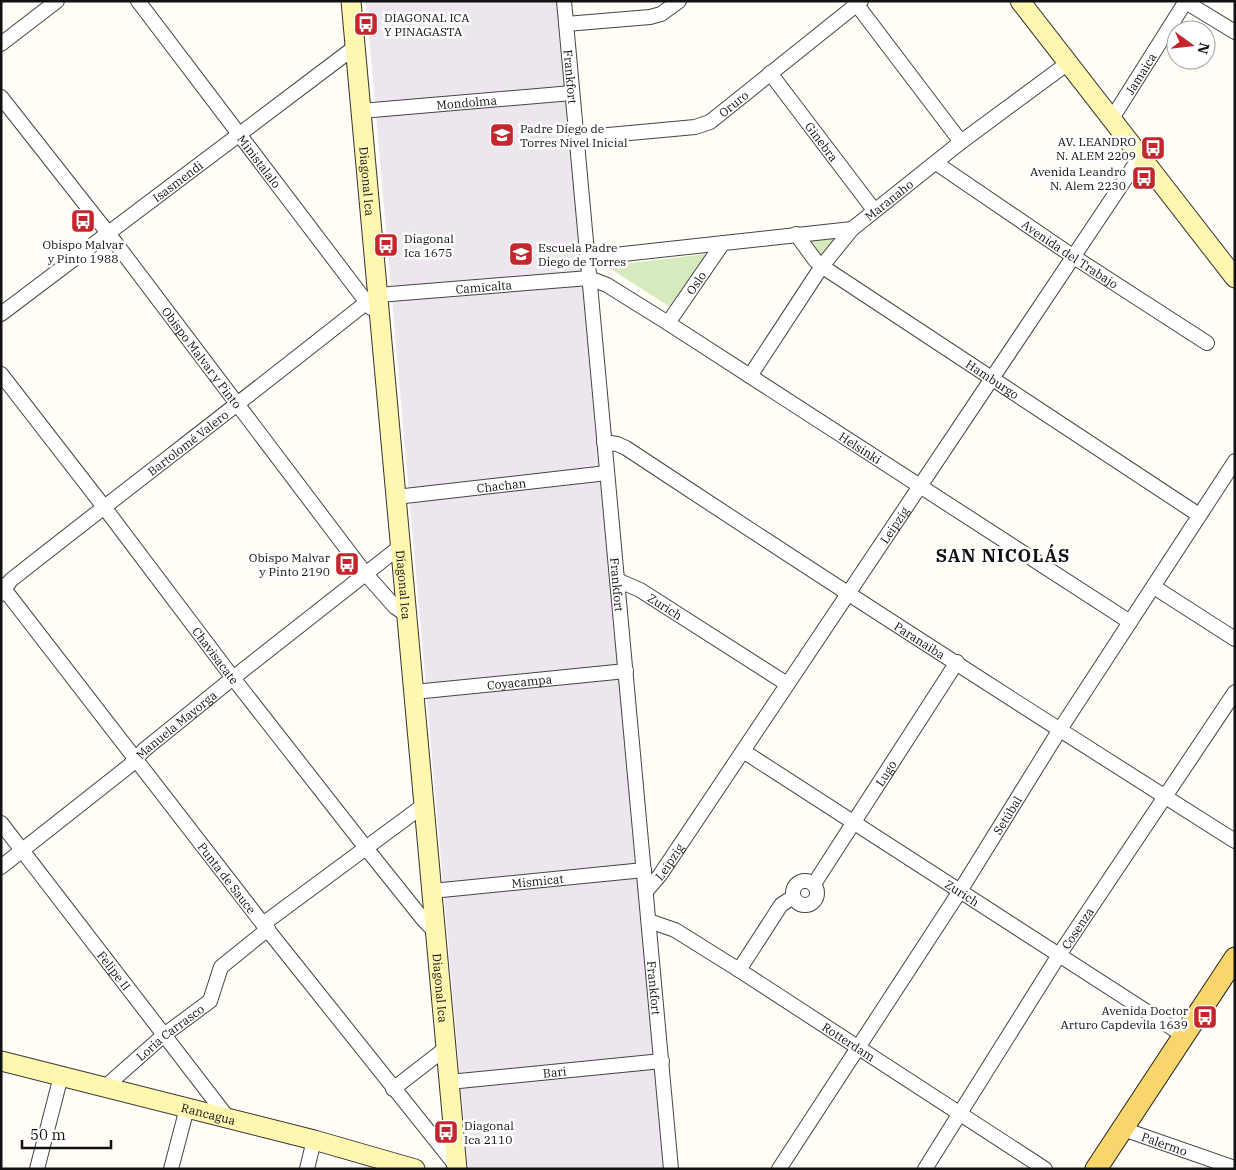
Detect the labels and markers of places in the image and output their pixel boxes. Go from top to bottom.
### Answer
place label: DIAGONAL ICA Y PINAGASTA [384,10,470,39]
bus stop icon: DIAGONAL ICA Y PINAGASTA [353,11,379,37]
place label: Padre Diego de Torres Nivel Inicial [520,121,628,150]
school or university icon: Padre Diego de Torres Nivel Inicial [489,122,515,148]
place label: AV. LEANDRO N. ALEM 2209 [1056,134,1136,163]
bus stop icon: AV. LEANDRO N. ALEM 2209 [1140,135,1166,161]
place label: Avenida Leandro N. Alem 2230 [1030,164,1126,193]
bus stop icon: Avenida Leandro N. Alem 2230 [1131,165,1157,191]
bus stop icon: Obispo Malvar y Pinto 1988 [70,208,96,234]
place label: Diagonal Ica 1675 [404,231,454,260]
bus stop icon: Diagonal Ica 1675 [373,232,399,258]
place label: Obispo Malvar y Pinto 1988 [42,237,124,266]
place label: Escuela Padre Diego de Torres [538,240,626,269]
school or university icon: Escuela Padre Diego de Torres [508,241,534,267]
place label: Obispo Malvar y Pinto 2190 [249,550,331,579]
bus stop icon: Obispo Malvar y Pinto 2190 [334,551,360,577]
place label: Avenida Doctor Arturo Capdevila 1639 [1060,1003,1189,1032]
bus stop icon: Avenida Doctor Arturo Capdevila 1639 [1192,1004,1218,1030]
place label: Diagonal Ica 2110 [464,1118,514,1147]
bus stop icon: Diagonal Ica 2110 [433,1119,459,1145]

